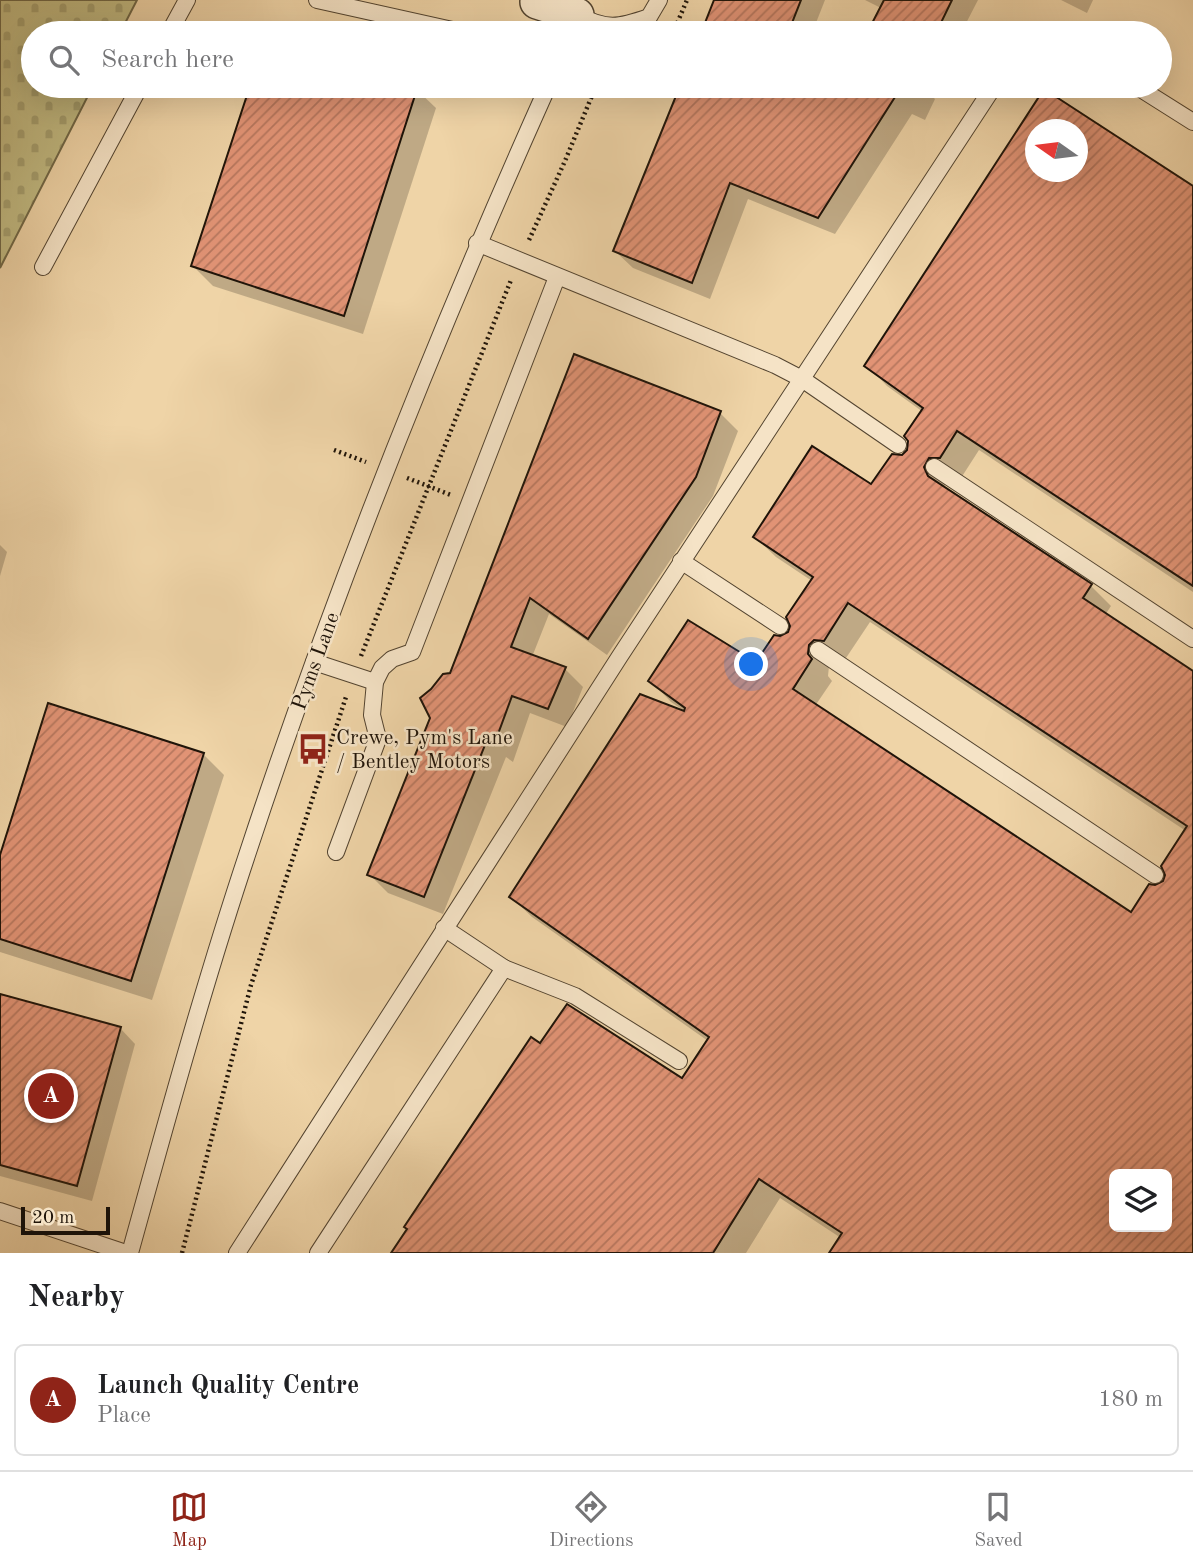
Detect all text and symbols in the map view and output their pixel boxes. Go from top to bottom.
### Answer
search box [21,21,1172,98]
icon: search [45,41,83,79]
text: Search here [101,47,234,73]
north arrow [1025,119,1088,182]
street label: Pyms Lane [289,610,344,713]
your location [734,647,768,681]
place label: Crewe, Pym's Lane / Bentley Motors [336,728,513,773]
bus stop icon: Crewe, Pym's Lane / Bentley Motors [296,732,330,766]
pin: A [28,1070,74,1122]
map controls [1109,1169,1172,1232]
button: layers [1109,1169,1172,1232]
scale bar [21,1204,110,1236]
text: 20 m [32,1209,74,1228]
text: Nearby [28,1283,125,1313]
text: Launch Quality Centre [97,1373,359,1399]
text: A [44,1388,62,1411]
text: 180 m [1098,1388,1163,1411]
text: Place [97,1404,151,1427]
tab: Map [170,1488,208,1553]
tab: Directions [549,1488,634,1553]
tab: Saved [974,1488,1023,1553]

